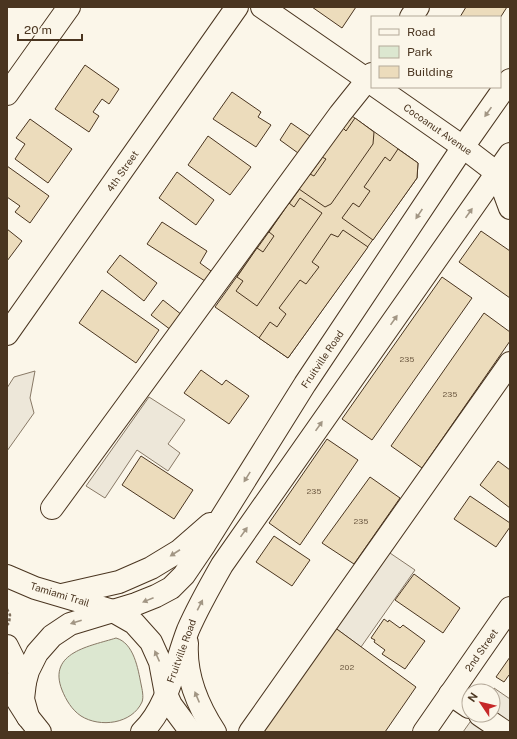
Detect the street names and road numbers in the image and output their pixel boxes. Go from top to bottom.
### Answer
street label: Cocoanut Avenue [401,101,475,157]
street label: 4th Street [103,148,141,194]
street label: Fruitville Road [298,328,346,390]
street label: Tamiami Trail [29,579,91,609]
street label: Fruitville Road [164,617,198,685]
street label: 2nd Street [462,626,500,674]

